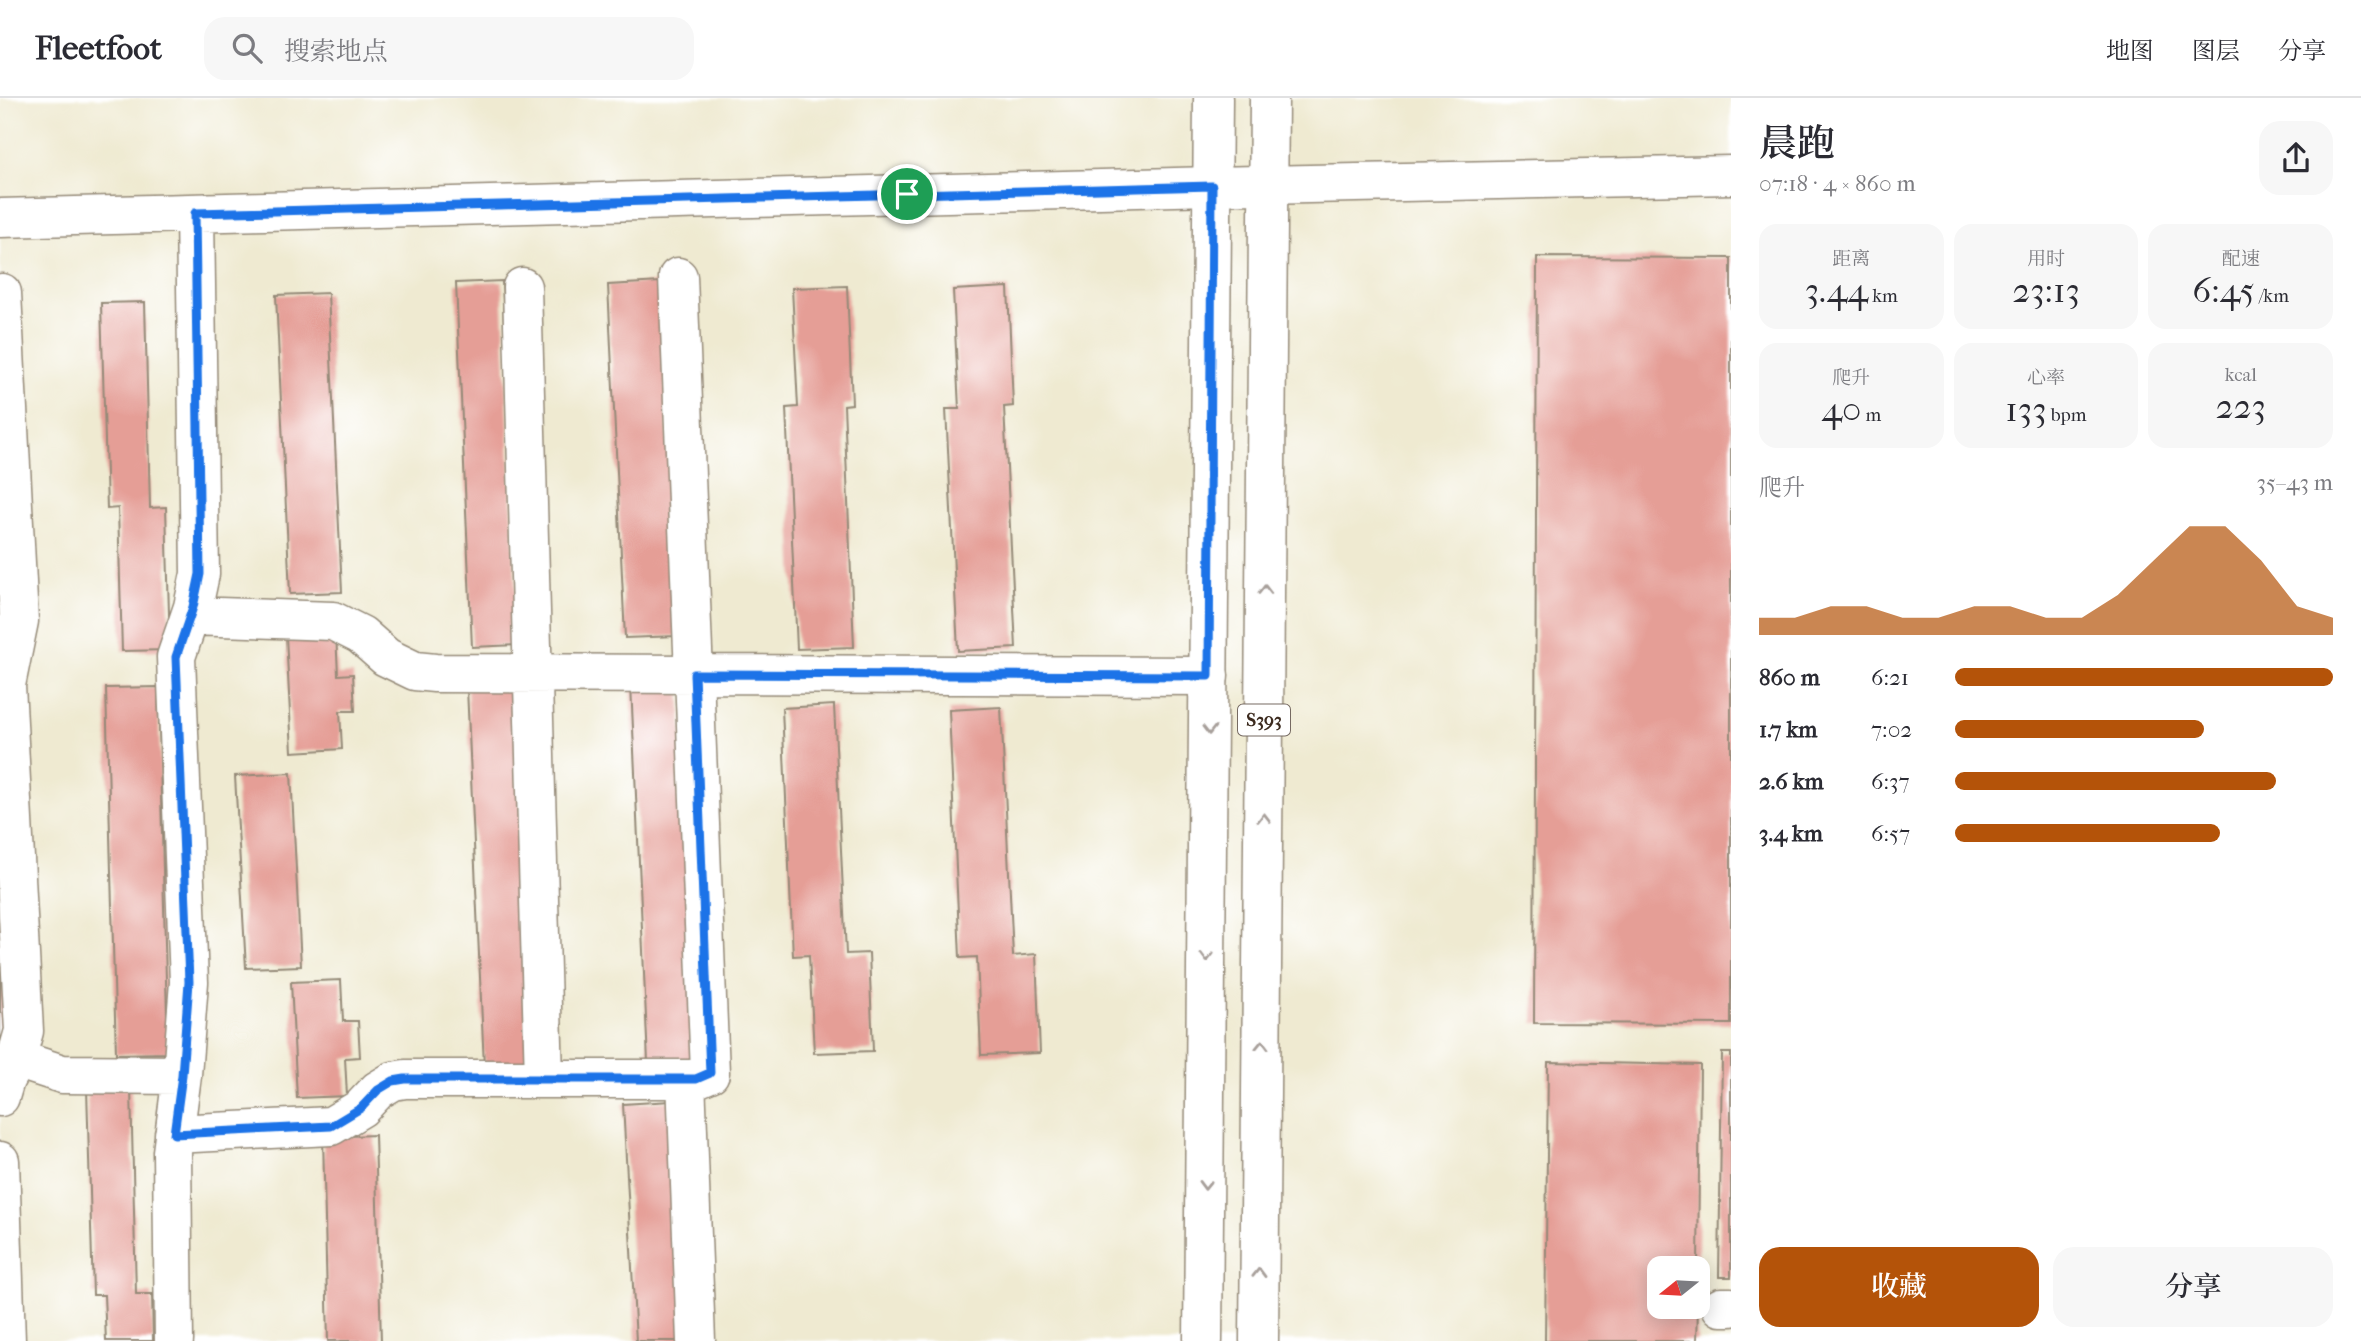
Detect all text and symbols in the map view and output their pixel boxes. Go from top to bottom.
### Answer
search box [204,17,694,80]
text: Fleetfoot [35,29,162,68]
icon: search [228,29,266,67]
text: 搜索地点 [284,36,388,67]
text: 地图 [2106,37,2154,65]
text: 图层 [2192,37,2240,65]
text: 分享 [2278,37,2326,65]
text: 晨跑 [1759,121,1835,166]
button: share [2259,121,2333,195]
pin [877,164,937,224]
text: 07:18 · 4 × 860 m [1759,170,1916,197]
icon: arrive [888,175,926,213]
text: 距离 [1832,248,1870,270]
text: 用时 [2027,248,2065,270]
text: 配速 [2222,248,2260,270]
text: 3.44 [1805,270,1868,311]
text: 23:13 [2012,270,2080,311]
text: 6:45 [2192,270,2255,311]
text: km [1868,285,1898,307]
text: /km [2255,285,2289,307]
text: kcal [2225,364,2257,386]
text: 爬升 [1832,367,1870,389]
text: 心率 [2027,367,2065,389]
text: 223 [2215,386,2266,427]
text: 40 [1821,389,1861,430]
text: 133 [2005,389,2047,430]
text: m [1861,404,1881,426]
text: bpm [2047,404,2087,426]
text: 35–43 m [2257,469,2333,496]
text: 爬升 [1759,474,1805,501]
one-way arrow [1257,585,1273,595]
text: 860 m [1759,664,1820,691]
text: 6:21 [1871,664,1909,691]
road number: S393 [1238,705,1290,736]
text: 1.7 km [1759,716,1817,743]
text: 7:02 [1871,716,1912,743]
one-way arrow [1201,724,1216,735]
text: 2.6 km [1759,768,1824,795]
text: 6:37 [1871,768,1910,795]
one-way arrow [1256,812,1272,823]
text: 3.4 km [1759,820,1823,847]
text: 6:57 [1871,820,1910,847]
one-way arrow [1199,952,1215,963]
one-way arrow [1254,1040,1270,1050]
one-way arrow [1197,1180,1213,1190]
button: 收藏 [1759,1247,2039,1327]
button: 分享 [2053,1247,2333,1327]
north arrow [1647,1256,1710,1320]
map controls [1647,1256,1710,1319]
one-way arrow [1251,1267,1267,1278]

